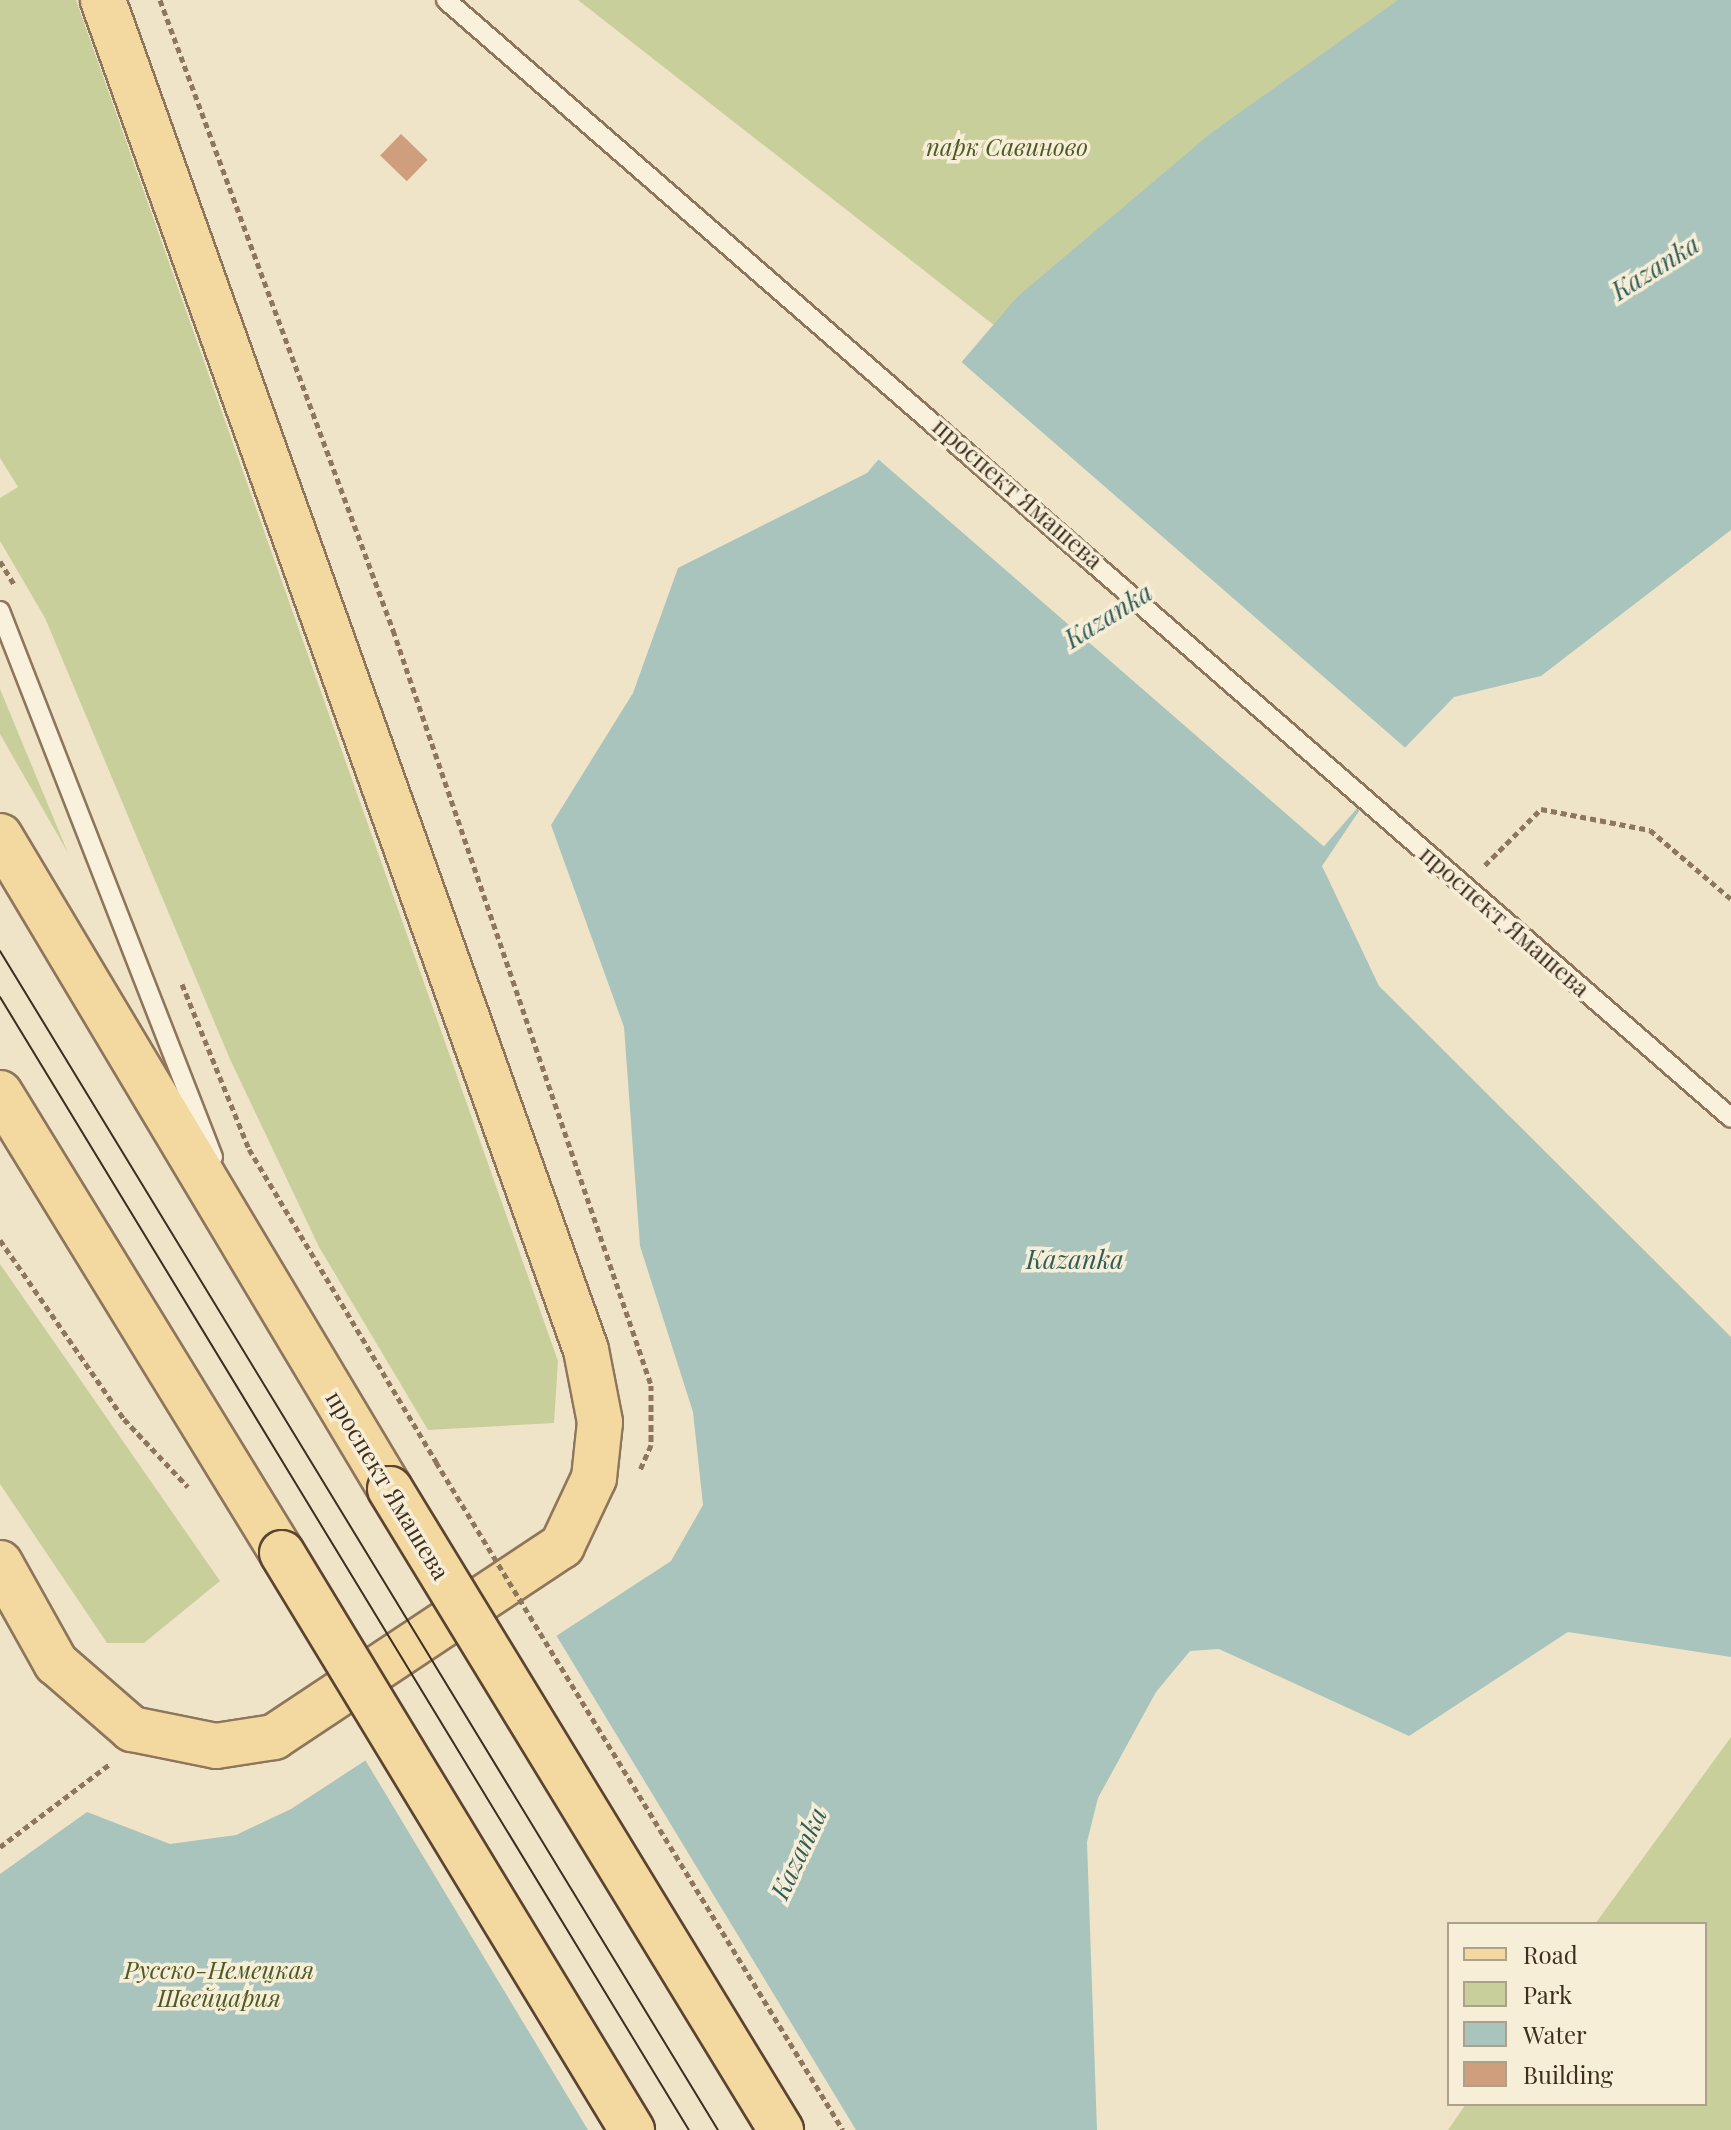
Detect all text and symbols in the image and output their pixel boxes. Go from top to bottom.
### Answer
park label: парк Савиново [926,133,1088,161]
water label: Kazanka [1605,228,1705,306]
street label: проспект Ямашева [927,411,1109,575]
water label: Kazanka [1058,576,1158,654]
street label: проспект Ямашева [1414,839,1596,1003]
water label: Kazanka [1026,1243,1124,1275]
street label: проспект Ямашева [320,1385,456,1585]
water label: Kazanka [763,1802,833,1904]
legend [1447,1922,1707,2106]
text: Road [1523,1938,1578,1970]
park label: Русско-Немецкая Швейцария [124,1956,314,2012]
text: Park [1523,1978,1572,2010]
text: Water [1523,2018,1587,2050]
text: Building [1523,2058,1613,2090]

